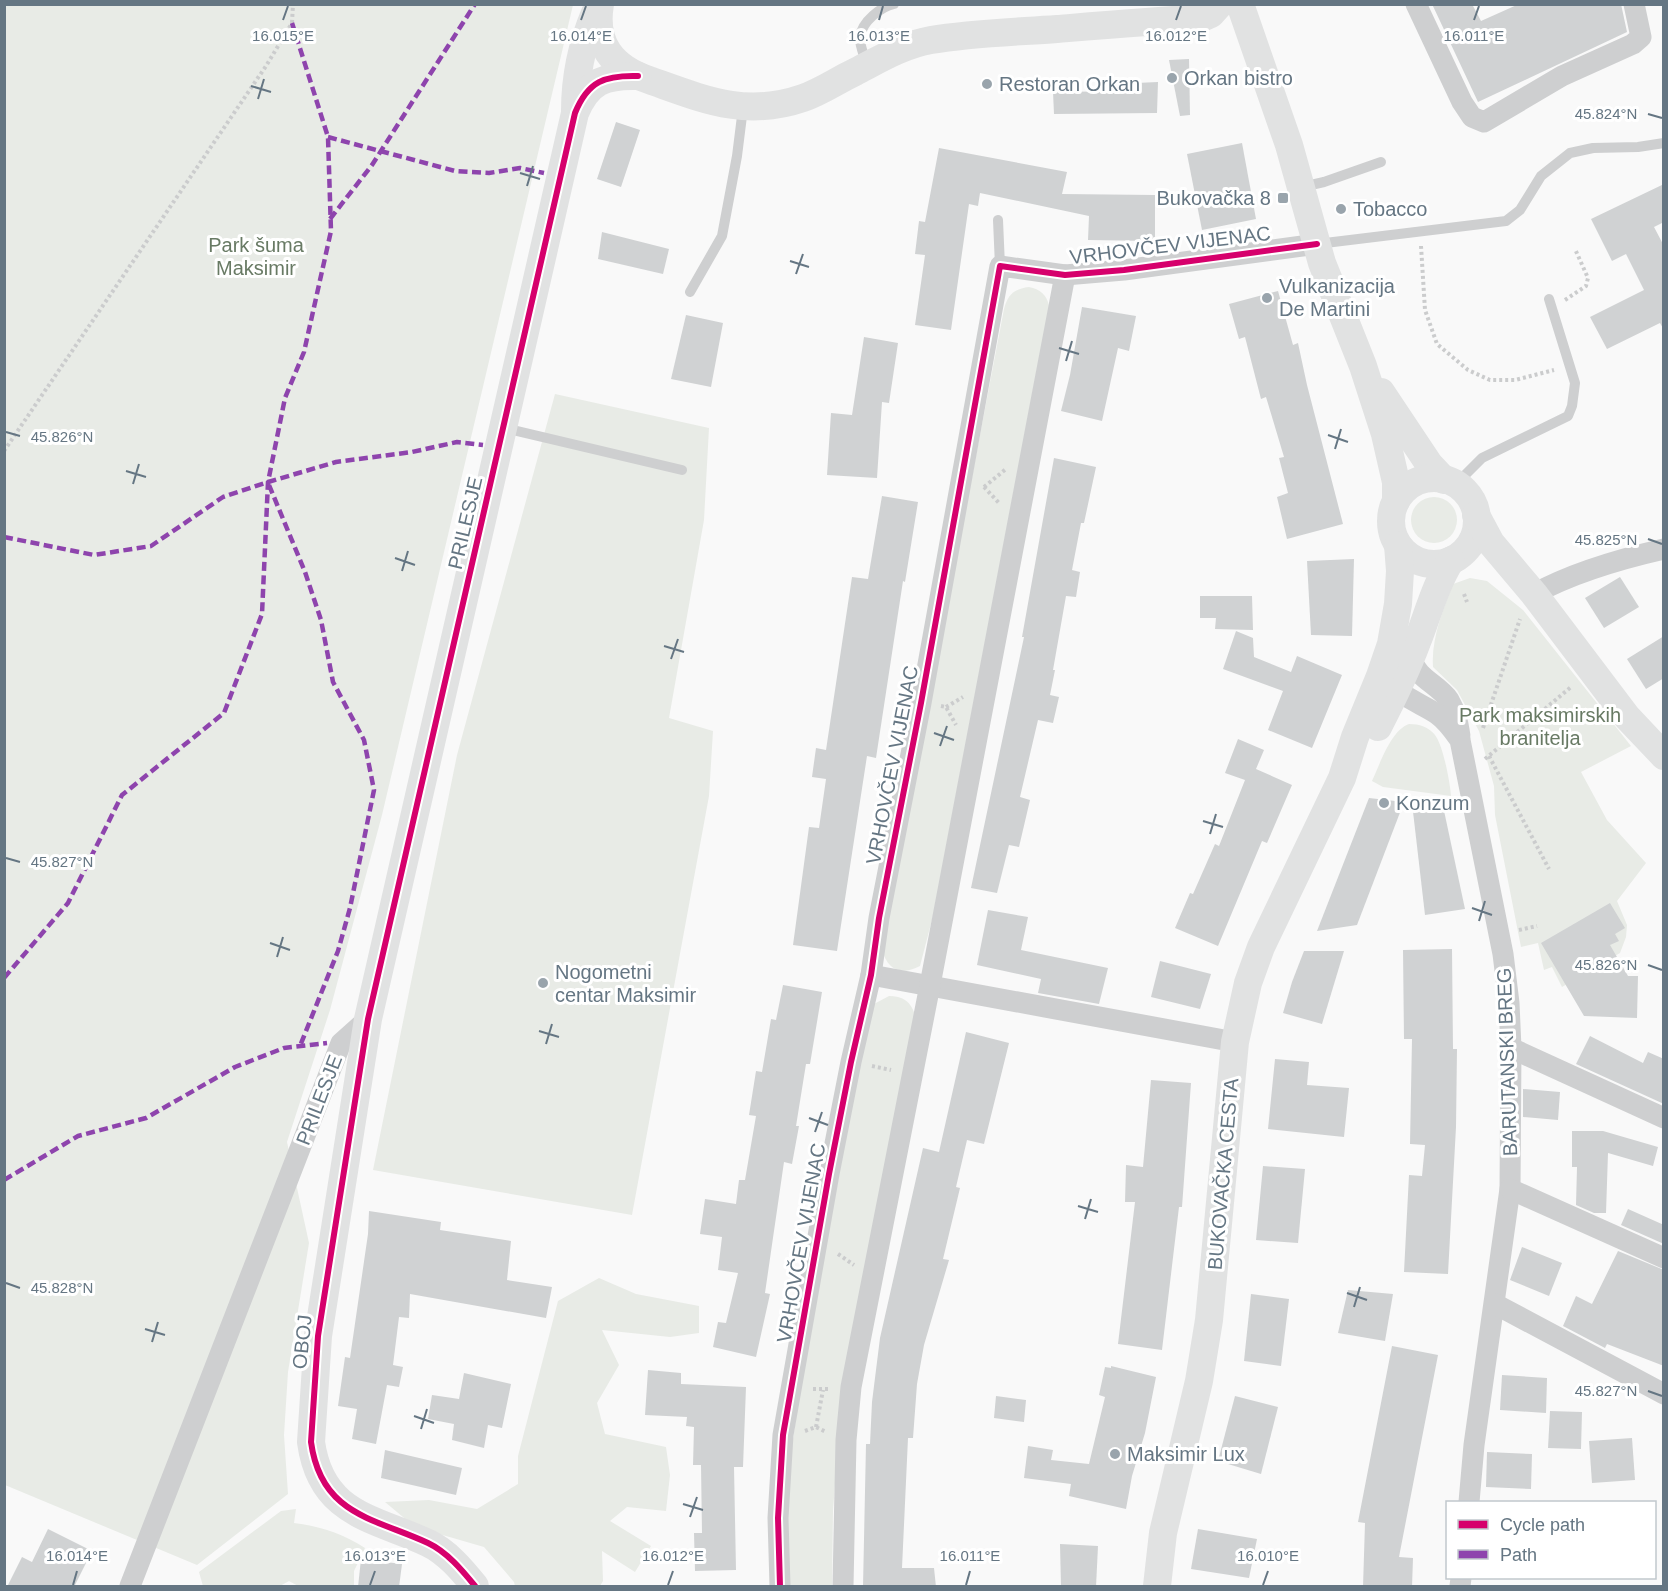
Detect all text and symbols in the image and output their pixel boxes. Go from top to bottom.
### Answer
text: 16.015°E [252,27,314,44]
text: 16.014°E [550,27,612,44]
text: 16.013°E [848,27,910,44]
text: 16.012°E [1145,27,1207,44]
text: 16.011°E [1444,27,1504,44]
place label: Orkan bistro [1184,67,1293,89]
marker: Orkan bistro [1165,71,1179,85]
place label: Restoran Orkan [999,73,1140,95]
marker: Restoran Orkan [980,77,994,91]
text: 45.824°N [1575,105,1637,122]
place label: Bukovačka 8 [1156,187,1271,209]
marker: Bukovačka 8 [1276,191,1290,205]
place label: Tobacco [1353,198,1428,220]
marker: Tobacco [1334,202,1348,216]
street label: VRHOVČEV VIJENAC [1068,222,1272,268]
park label: Park šuma Maksimir [208,234,305,279]
place label: Vulkanizacija De Martini [1279,275,1396,320]
marker: Vulkanizacija De Martini [1260,291,1274,305]
text: 45.826°N [31,428,93,445]
street label: PRILESJE [444,474,486,572]
text: 45.825°N [1575,531,1637,548]
street label: VRHOVČEV VIJENAC [862,664,922,866]
park label: Park maksimirskih branitelja [1459,704,1621,749]
place label: Konzum [1396,792,1469,814]
marker: Konzum [1377,796,1391,810]
text: 45.827°N [31,853,93,870]
text: 45.826°N [1575,956,1637,973]
place label: Nogometni centar Maksimir [555,961,696,1006]
street label: BARUTANSKI BREG [1493,967,1521,1157]
marker: Nogometni centar Maksimir [536,976,550,990]
street label: PRILESJE [292,1052,346,1148]
street label: BUKOVAČKA CESTA [1204,1076,1242,1271]
street label: VRHOVČEV VIJENAC [773,1141,829,1345]
text: 45.828°N [31,1279,93,1296]
street label: OBOJ [288,1314,316,1370]
text: 45.827°N [1575,1382,1637,1399]
place label: Maksimir Lux [1127,1443,1245,1465]
marker: Maksimir Lux [1108,1447,1122,1461]
legend [1446,1501,1656,1579]
text: Cycle path [1500,1515,1585,1535]
text: Path [1500,1545,1537,1565]
text: 16.014°E [46,1547,108,1564]
text: 16.013°E [344,1547,406,1564]
text: 16.012°E [642,1547,704,1564]
text: 16.011°E [940,1547,1000,1564]
text: 16.010°E [1237,1547,1299,1564]

